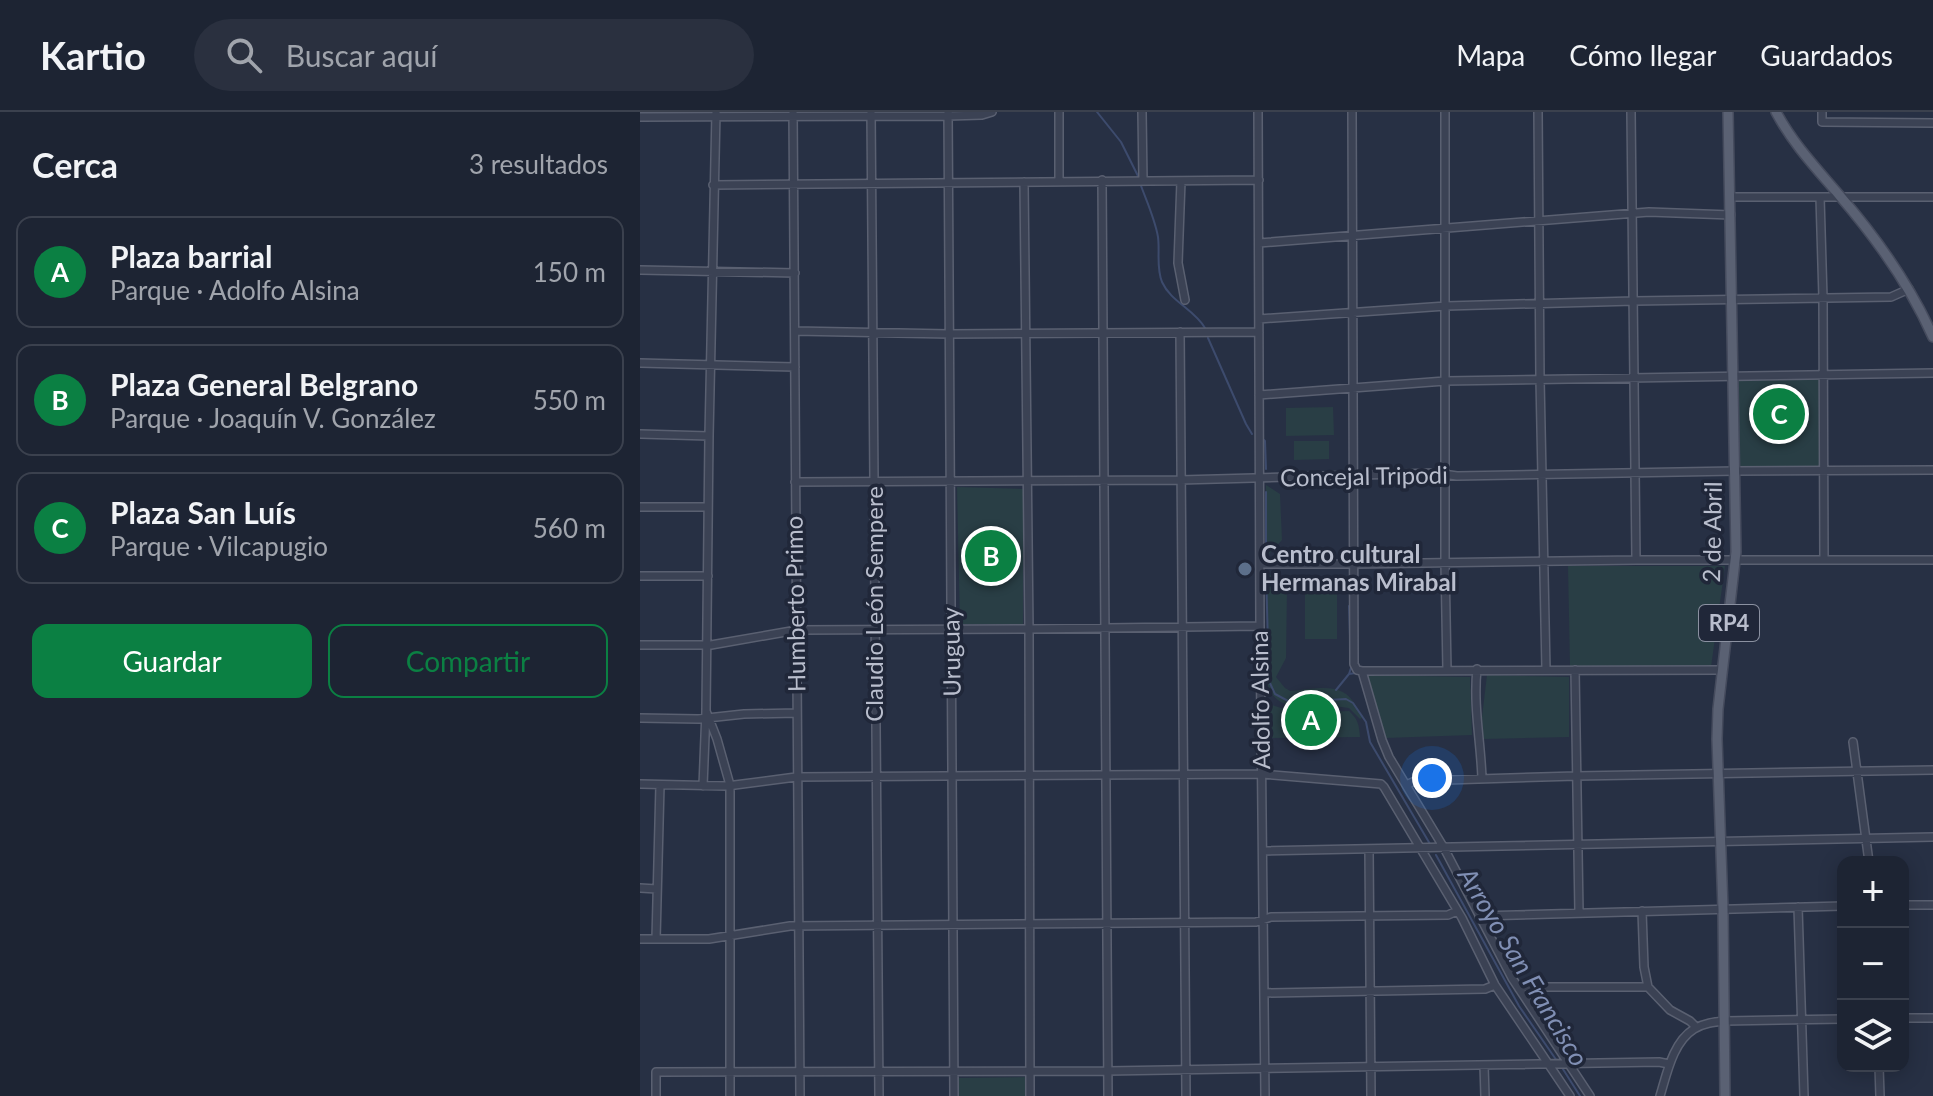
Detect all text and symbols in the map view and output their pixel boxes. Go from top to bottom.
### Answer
search box [194,19,754,91]
text: Kartio [40,32,146,78]
icon: search [222,33,266,77]
text: Buscar aquí [286,37,437,73]
text: Mapa [1456,38,1525,72]
text: Cómo llegar [1569,38,1716,72]
text: Guardados [1760,38,1893,72]
text: Cerca [32,144,118,185]
text: 3 resultados [469,148,608,180]
text: Plaza barrial [110,238,272,274]
text: A [51,256,69,288]
text: 150 m [533,256,606,288]
text: Parque · Adolfo Alsina [110,274,360,306]
text: Plaza General Belgrano [110,366,418,402]
text: B [51,384,69,416]
text: 550 m [533,384,606,416]
pin: C [1753,384,1805,444]
text: Parque · Joaquín V. González [110,402,436,434]
street label: Concejal Tripodi [1280,460,1448,491]
street label: 2 de Abril [1696,481,1727,583]
street label: Claudio León Sempere [859,486,888,722]
text: Plaza San Luís [110,494,296,530]
text: C [51,512,69,544]
text: 560 m [533,512,606,544]
street label: Humberto Primo [778,516,811,692]
pin: B [965,526,1017,586]
text: Parque · Vilcapugio [110,530,328,562]
place label: Centro cultural Hermanas Mirabal [1261,539,1457,596]
marker: Centro cultural Hermanas Mirabal [1236,560,1254,578]
road number: RP4 [1699,605,1759,641]
street label: Uruguay [935,607,966,697]
button: Guardar [32,624,312,698]
button: Compartir [328,624,608,698]
street label: Adolfo Alsina [1244,630,1275,770]
pin: A [1285,690,1337,750]
your location [1412,758,1452,798]
map controls [1837,856,1909,1072]
button: + [1837,856,1909,928]
water label: Arroyo San Francisco [1451,861,1596,1072]
button: − [1837,928,1909,1000]
button: layers [1837,1000,1909,1072]

